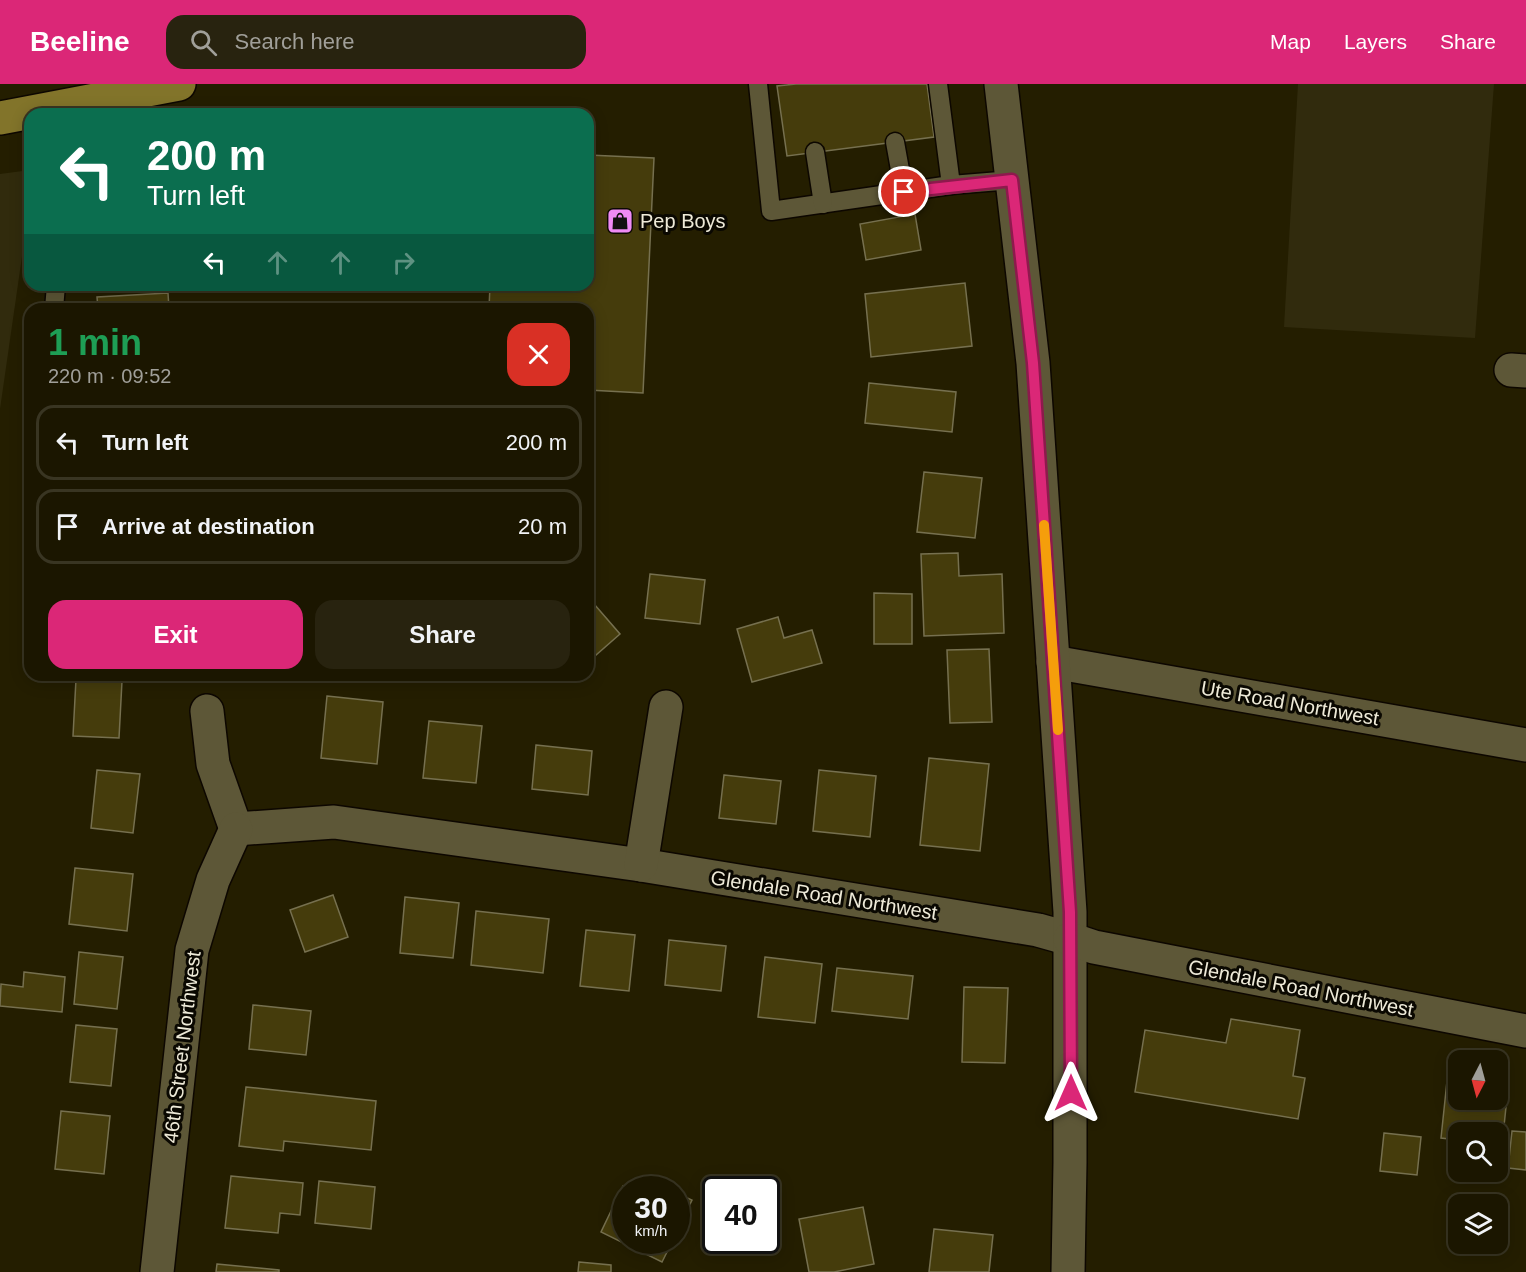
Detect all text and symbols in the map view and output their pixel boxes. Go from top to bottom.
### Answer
search box [166,15,586,69]
text: Beeline [30,26,130,57]
icon: search [187,26,220,59]
text: Search here [235,29,354,54]
text: Map [1270,30,1311,53]
text: Layers [1344,30,1407,53]
text: Share [1440,30,1496,53]
icon: left [48,132,126,210]
text: 200 m [147,132,266,179]
pin [878,166,929,217]
icon: arrive [887,175,920,208]
text: Turn left [147,181,245,211]
shop icon: Pep Boys [605,206,635,236]
place label: Pep Boys [640,210,726,232]
icon: left [198,246,231,279]
icon: ahead [261,246,294,279]
icon: ahead [324,246,357,279]
icon: right [387,246,420,279]
text: 1 min [48,322,142,363]
button: close [507,323,570,386]
text: 220 m · 09:52 [48,365,171,387]
icon: left [51,426,84,459]
text: Turn left [102,430,188,455]
text: 200 m [506,430,567,455]
icon: arrive [51,510,84,543]
text: Arrive at destination [102,514,315,539]
text: 20 m [518,514,567,539]
button: Exit [48,600,303,669]
button: Share [315,600,570,669]
street label: Ute Road Northwest [1199,677,1381,730]
street label: Glendale Road Northwest [709,866,939,924]
street label: 46th Street Northwest [159,949,205,1144]
street label: Glendale Road Northwest [1186,955,1416,1021]
north arrow [1448,1050,1508,1110]
map controls [1448,1050,1508,1254]
position arrow [1039,1061,1103,1125]
button: search [1448,1122,1508,1182]
speed limit sign: 40 [702,1176,780,1254]
text: 30 [634,1191,668,1224]
button: layers [1448,1194,1508,1254]
text: km/h [635,1222,667,1239]

